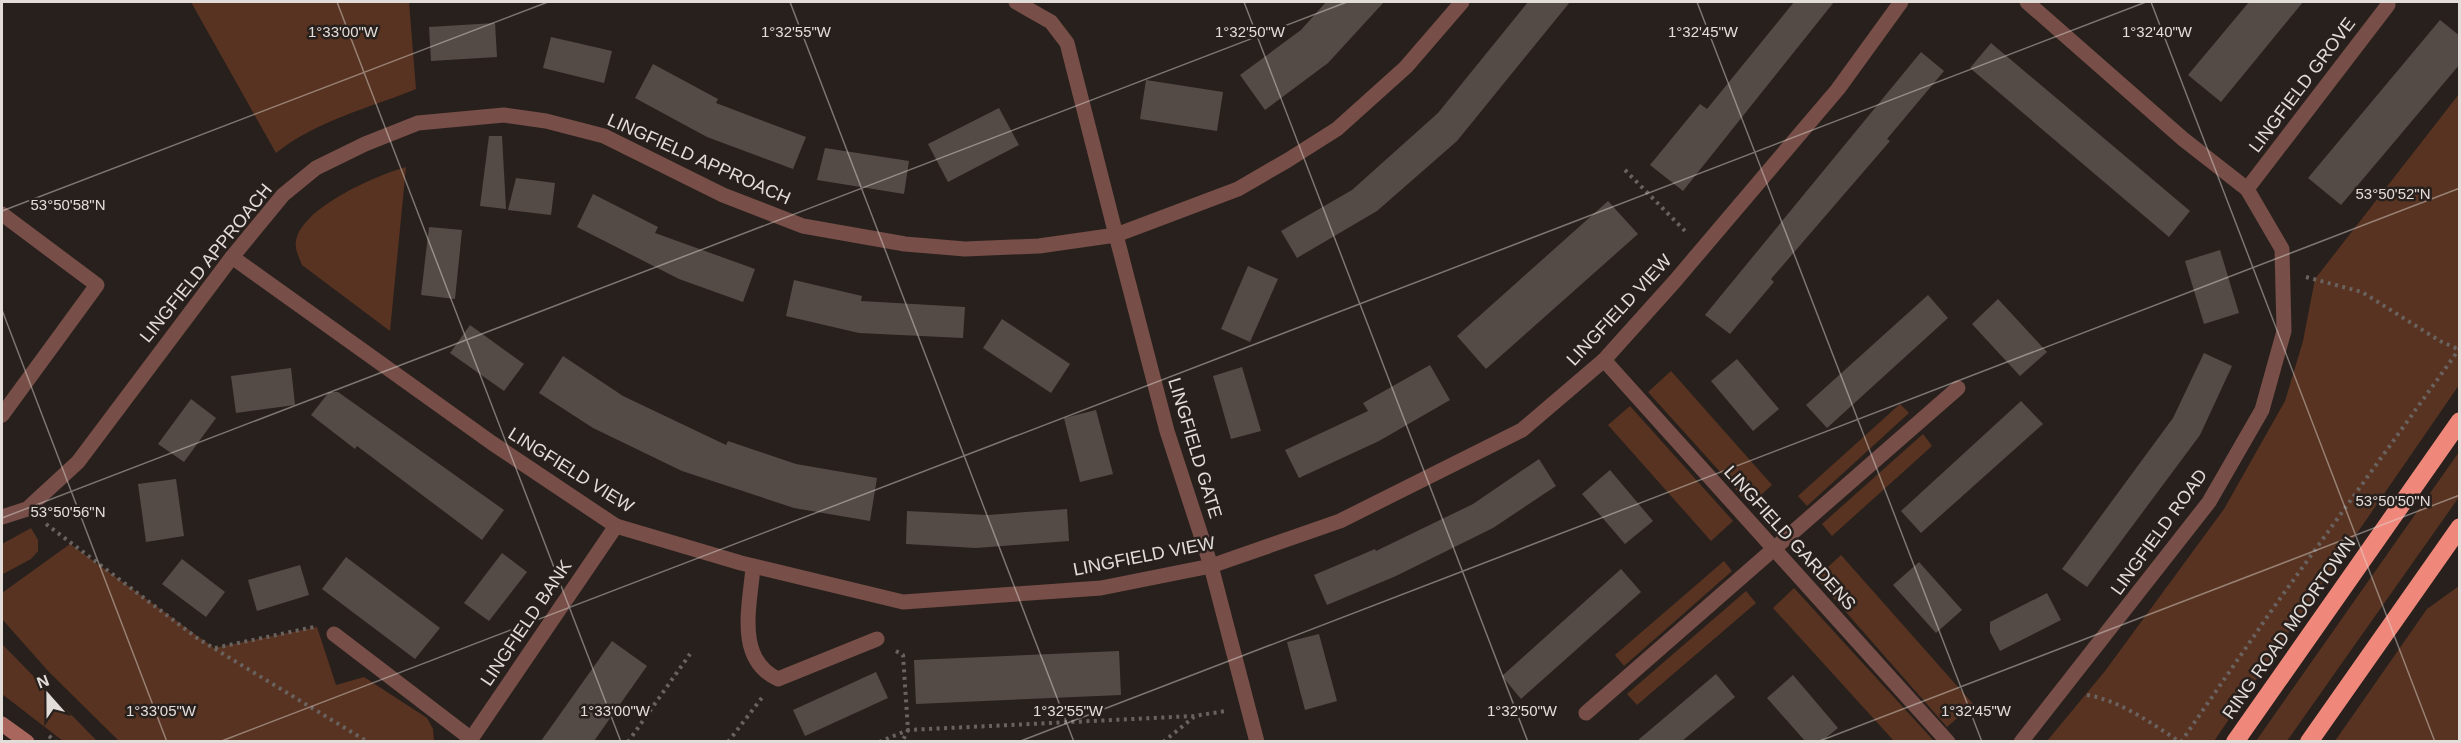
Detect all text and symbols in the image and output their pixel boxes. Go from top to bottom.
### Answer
street label: LINGFIELD GROVE [2245,14,2359,156]
text: 1°33'00"W [308,23,379,40]
text: 1°32'55"W [761,23,832,40]
text: 1°32'50"W [1215,23,1286,40]
text: 1°32'45"W [1668,23,1739,40]
text: 1°32'40"W [2122,23,2193,40]
street label: LINGFIELD APPROACH [604,110,794,208]
street label: LINGFIELD APPROACH [136,180,276,346]
text: 53°50'52"N [2355,185,2431,202]
text: 53°50'58"N [30,196,106,213]
street label: LINGFIELD VIEW [1563,251,1675,369]
street label: LINGFIELD GATE [1164,375,1226,521]
street label: LINGFIELD VIEW [505,423,637,517]
street label: LINGFIELD GARDENS [1720,462,1860,614]
street label: LINGFIELD ROAD [2107,465,2211,599]
text: 53°50'50"N [2355,492,2431,509]
text: 53°50'56"N [30,503,106,520]
street label: LINGFIELD VIEW [1071,532,1217,580]
street label: RING ROAD MOORTOWN [2218,533,2360,723]
street label: LINGFIELD BANK [477,556,575,690]
north arrow [18,665,78,725]
text: N [34,671,51,691]
text: 1°33'05"W [126,702,197,719]
text: 1°33'00"W [580,702,651,719]
text: 1°32'55"W [1033,702,1104,719]
text: 1°32'50"W [1487,702,1558,719]
text: 1°32'45"W [1941,702,2012,719]

